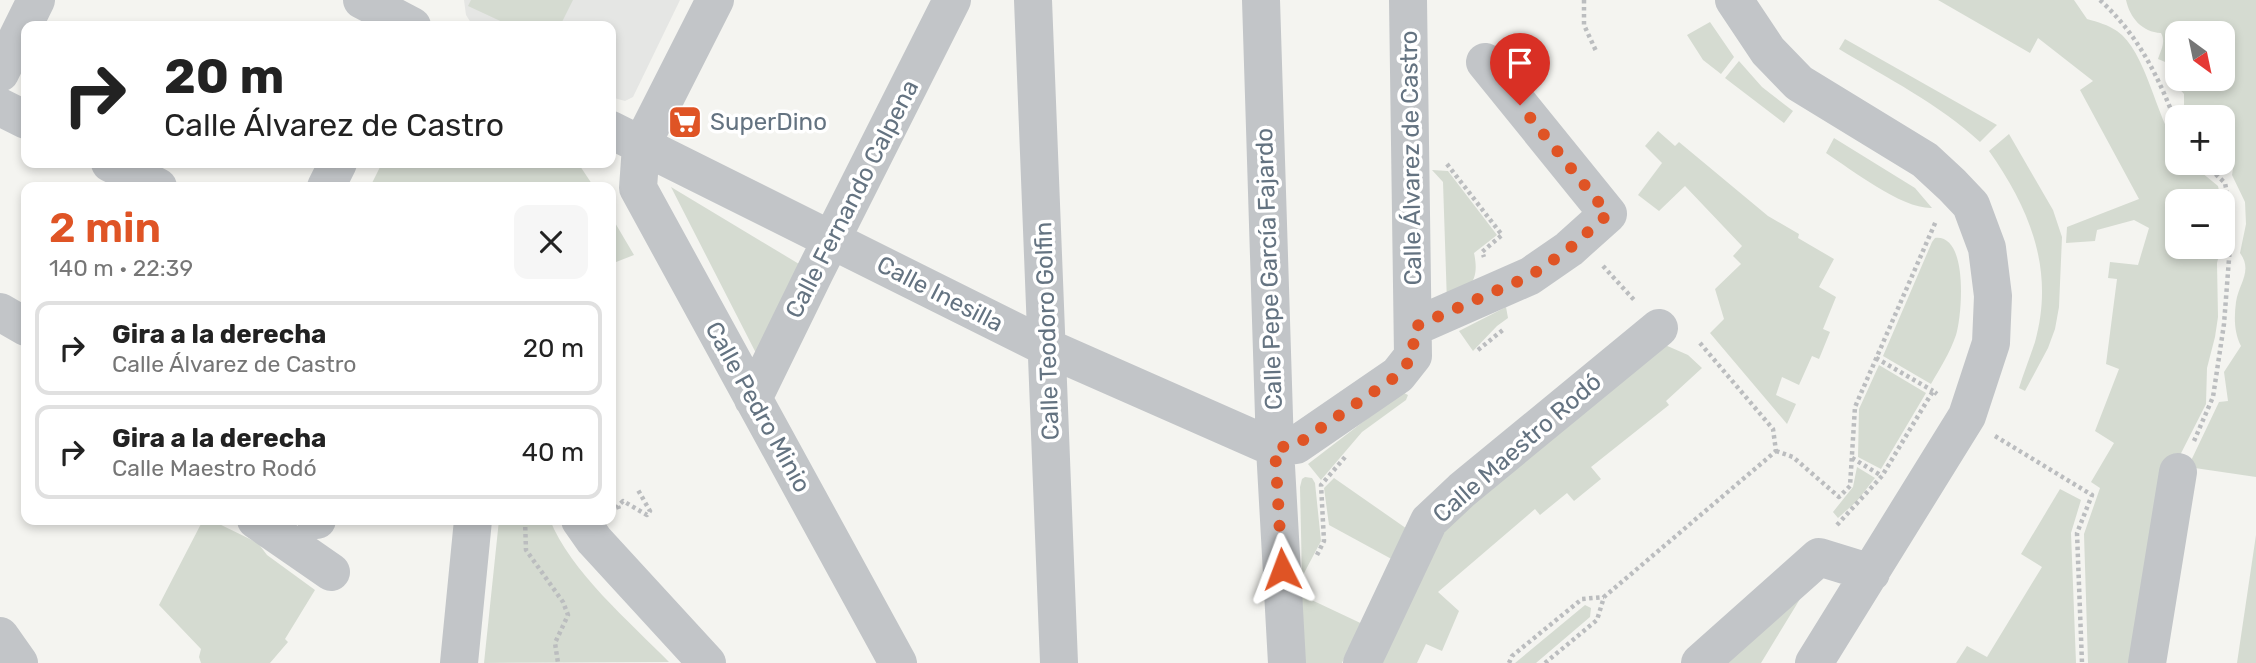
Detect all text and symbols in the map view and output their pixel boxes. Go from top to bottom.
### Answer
north arrow [2165,21,2235,91]
map controls [2165,21,2235,259]
street label: Calle Álvarez de Castro [1395,30,1427,286]
pin [1490,33,1550,105]
icon: arrive [1501,44,1539,82]
text: 20 m [164,47,285,105]
icon: right [49,49,140,140]
street label: Calle Fernando Calpena [780,75,924,323]
supermarket icon: SuperDino [666,103,704,141]
button: + [2165,105,2235,175]
text: Calle Álvarez de Castro [164,106,504,144]
place label: SuperDino [710,108,827,136]
street label: Calle Pepe García Fajardo [1250,127,1288,411]
button: − [2165,189,2235,259]
text: 2 min [49,203,161,253]
button: close [514,205,588,279]
street label: Calle Teodoro Golfin [1029,221,1065,441]
street label: Calle Inesilla [872,250,1008,338]
text: 140 m · 22:39 [49,254,193,282]
street label: Calle Pedro Minio [700,317,816,497]
text: Gira a la derecha [112,319,326,350]
icon: right [53,329,91,367]
text: 20 m [523,333,584,364]
text: Calle Álvarez de Castro [112,350,356,378]
street label: Calle Maestro Rodó [1427,367,1607,529]
text: Gira a la derecha [112,423,326,454]
icon: right [53,433,91,471]
text: 40 m [522,437,584,468]
text: Calle Maestro Rodó [112,454,317,482]
position arrow [1245,532,1319,606]

